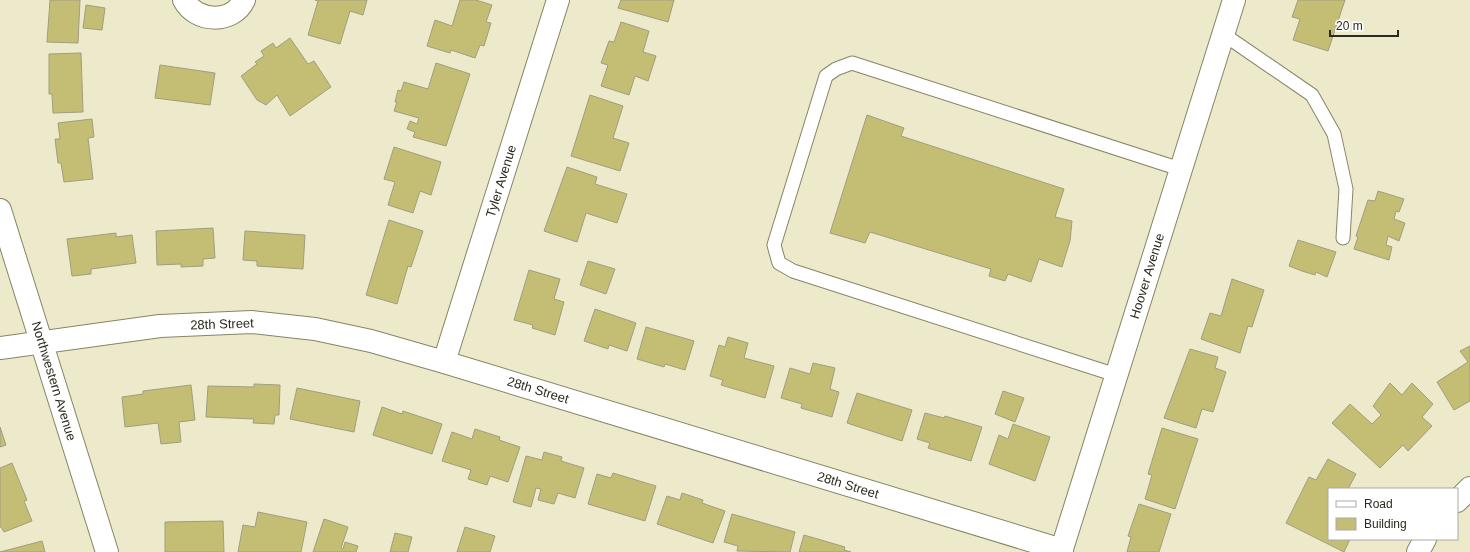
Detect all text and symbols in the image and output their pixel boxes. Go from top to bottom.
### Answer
scale bar [1330,12,1398,38]
text: 20 m [1336,19,1363,33]
street label: Tyler Avenue [483,143,519,219]
street label: Hoover Avenue [1127,231,1167,321]
street label: 28th Street [190,315,254,333]
street label: Northwestern Avenue [29,319,79,443]
street label: 28th Street [505,374,571,407]
street label: 28th Street [815,469,881,502]
legend [1328,488,1458,540]
text: Road [1364,497,1393,511]
text: Building [1364,517,1407,531]

